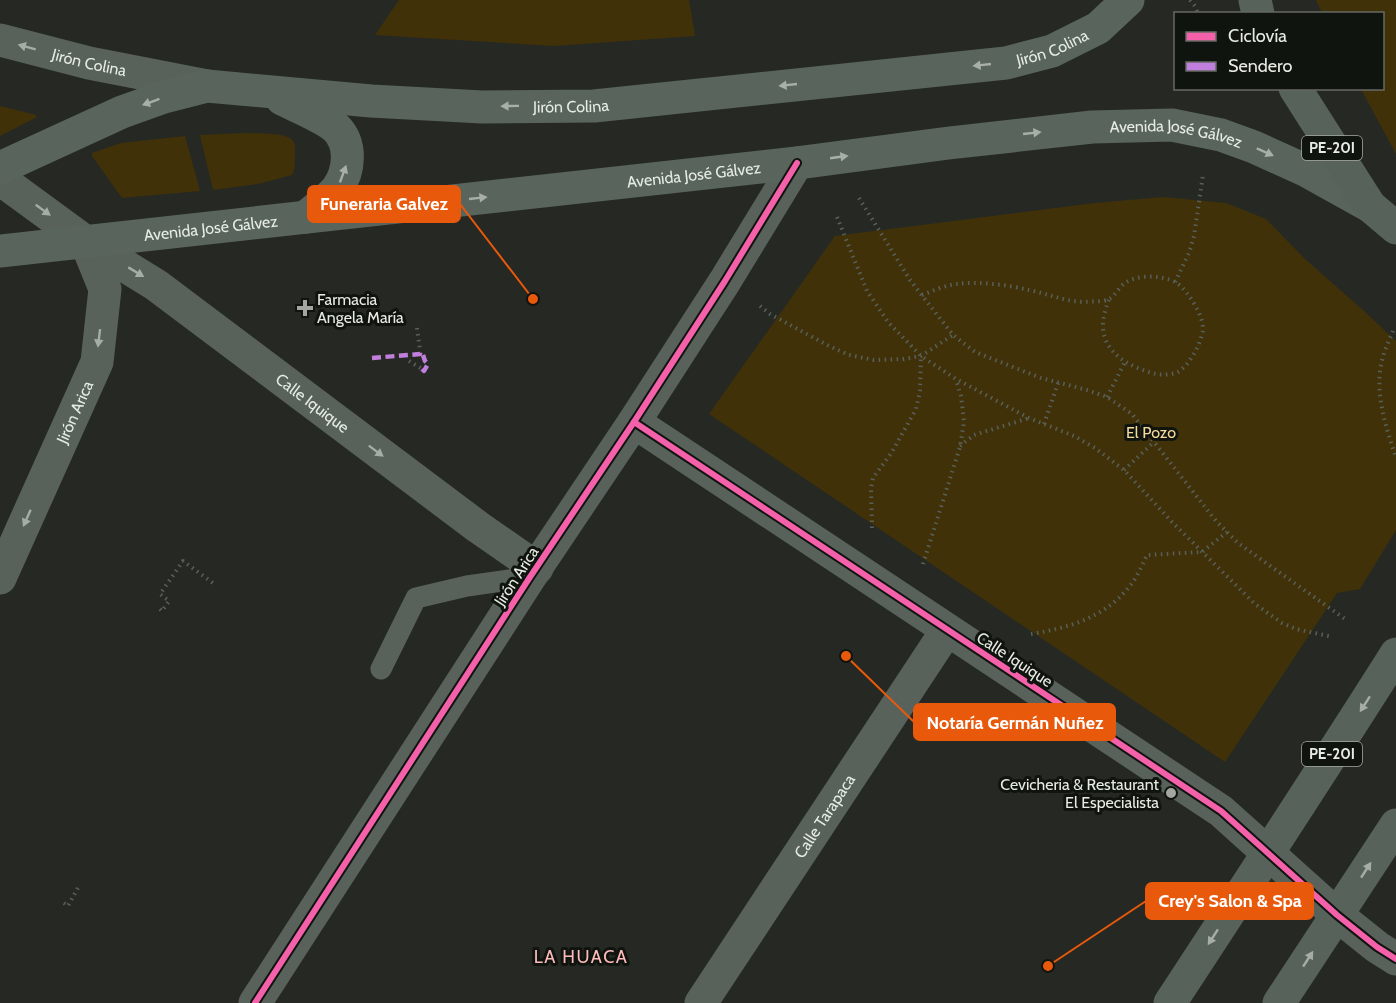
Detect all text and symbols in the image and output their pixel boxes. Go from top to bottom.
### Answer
legend [1174,12,1384,90]
street label: Jirón Colina [1013,25,1092,70]
text: Ciclovía [1228,25,1287,47]
one-way arrow [18,41,36,51]
street label: Jirón Colina [49,45,128,80]
text: Sendero [1228,55,1292,77]
one-way arrow [973,60,992,70]
one-way arrow [779,80,798,90]
street label: Jirón Colina [532,95,610,117]
one-way arrow [142,98,160,108]
one-way arrow [501,102,520,111]
street label: Avenida José Gálvez [1109,116,1245,152]
one-way arrow [1023,128,1042,138]
road number: PE-20I [1302,136,1362,160]
one-way arrow [1256,147,1273,156]
one-way arrow [829,153,848,162]
street label: Avenida José Gálvez [626,158,762,192]
one-way arrow [339,164,349,182]
callout: Funeraria Galvez [308,186,460,222]
text: Funeraria Galvez [320,193,449,215]
one-way arrow [468,193,487,203]
one-way arrow [34,204,50,216]
street label: Avenida José Gálvez [143,211,279,245]
one-way arrow [128,267,144,278]
place label: Farmacia Angela María [317,290,404,327]
marker: Farmacia Angela María [298,301,312,315]
one-way arrow [95,329,104,348]
street label: Calle Iquique [272,369,353,437]
street label: Jirón Arica [52,378,98,447]
park label: El Pozo [1126,423,1176,442]
one-way arrow [368,445,384,457]
one-way arrow [21,509,31,527]
street label: Jirón Arica [490,543,543,610]
street label: Calle Iquique [973,628,1056,691]
one-way arrow [1359,696,1370,712]
callout: Notaría Germán Nuñez [914,704,1115,740]
text: Notaría Germán Nuñez [927,712,1104,734]
road number: PE-20I [1302,742,1362,766]
street label: Calle Tarapaca [790,771,859,862]
place label: Cevicheria & Restaurant El Especialista [1000,775,1160,812]
marker: Cevicheria & Restaurant El Especialista [1164,786,1178,800]
one-way arrow [1361,862,1372,878]
callout: Crey's Salon & Spa [1146,883,1313,919]
text: Crey's Salon & Spa [1158,890,1302,912]
one-way arrow [1208,929,1219,945]
district label: LA HUACA [534,946,628,968]
one-way arrow [1302,951,1313,967]

